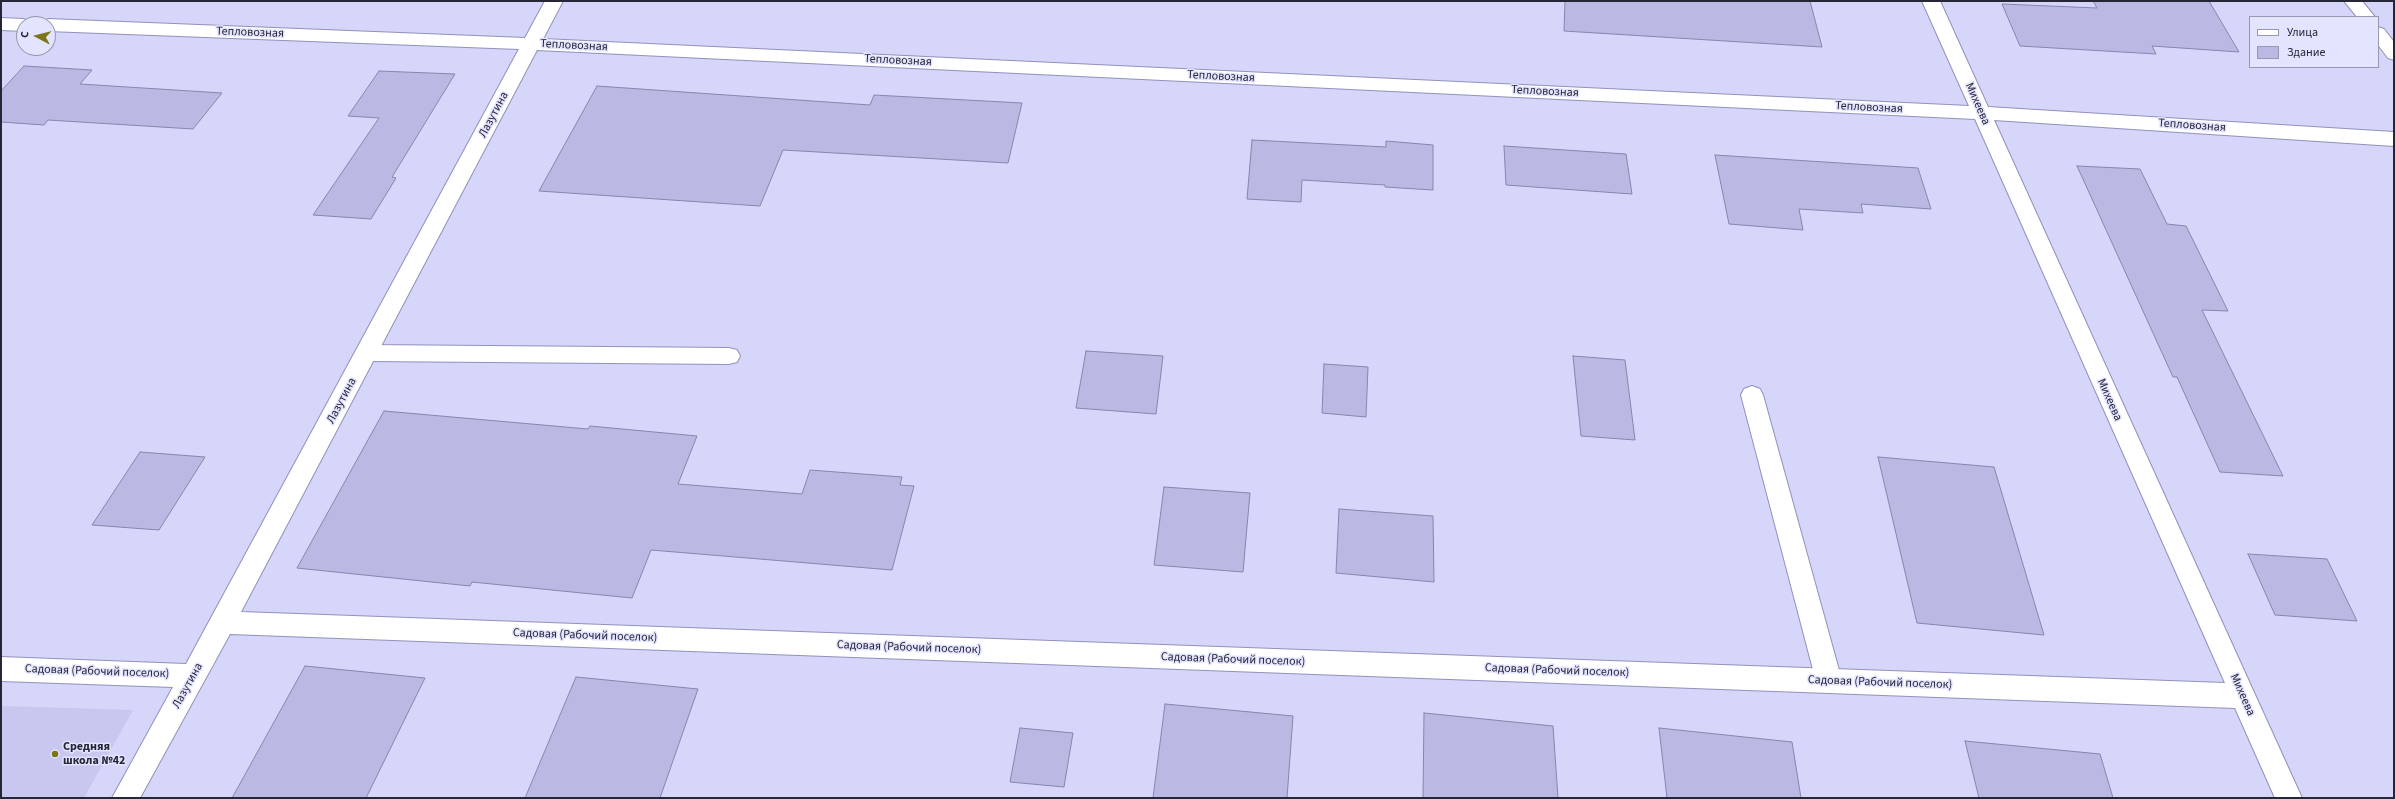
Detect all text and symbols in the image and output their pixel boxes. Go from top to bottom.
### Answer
north arrow [16,16,56,56]
legend [2249,16,2379,68]
text: Улица [2287,24,2318,41]
street label: Тепловозная [216,25,284,41]
text: С [17,31,32,39]
street label: Тепловозная [540,37,608,55]
text: Здание [2287,44,2326,61]
street label: Тепловозная [864,52,932,70]
street label: Тепловозная [1187,68,1255,86]
street label: Михеева [1961,81,1993,127]
street label: Тепловозная [1511,83,1579,101]
street label: Лазутина [476,90,512,140]
street label: Тепловозная [1835,99,1903,117]
street label: Тепловозная [2158,116,2226,136]
street label: Лазутина [324,376,360,426]
street label: Михеева [2093,377,2125,423]
street label: Садовая (Рабочий поселок) [513,626,657,646]
street label: Садовая (Рабочий поселок) [837,638,981,658]
street label: Садовая (Рабочий поселок) [1161,650,1305,670]
street label: Лазутина [170,661,206,711]
street label: Садовая (Рабочий поселок) [1485,661,1629,681]
street label: Садовая (Рабочий поселок) [25,662,169,682]
street label: Михеева [2226,672,2258,718]
street label: Садовая (Рабочий поселок) [1808,673,1952,693]
place label: Средняя школа №42 [63,740,125,768]
marker: Средняя школа №42 [50,749,60,759]

